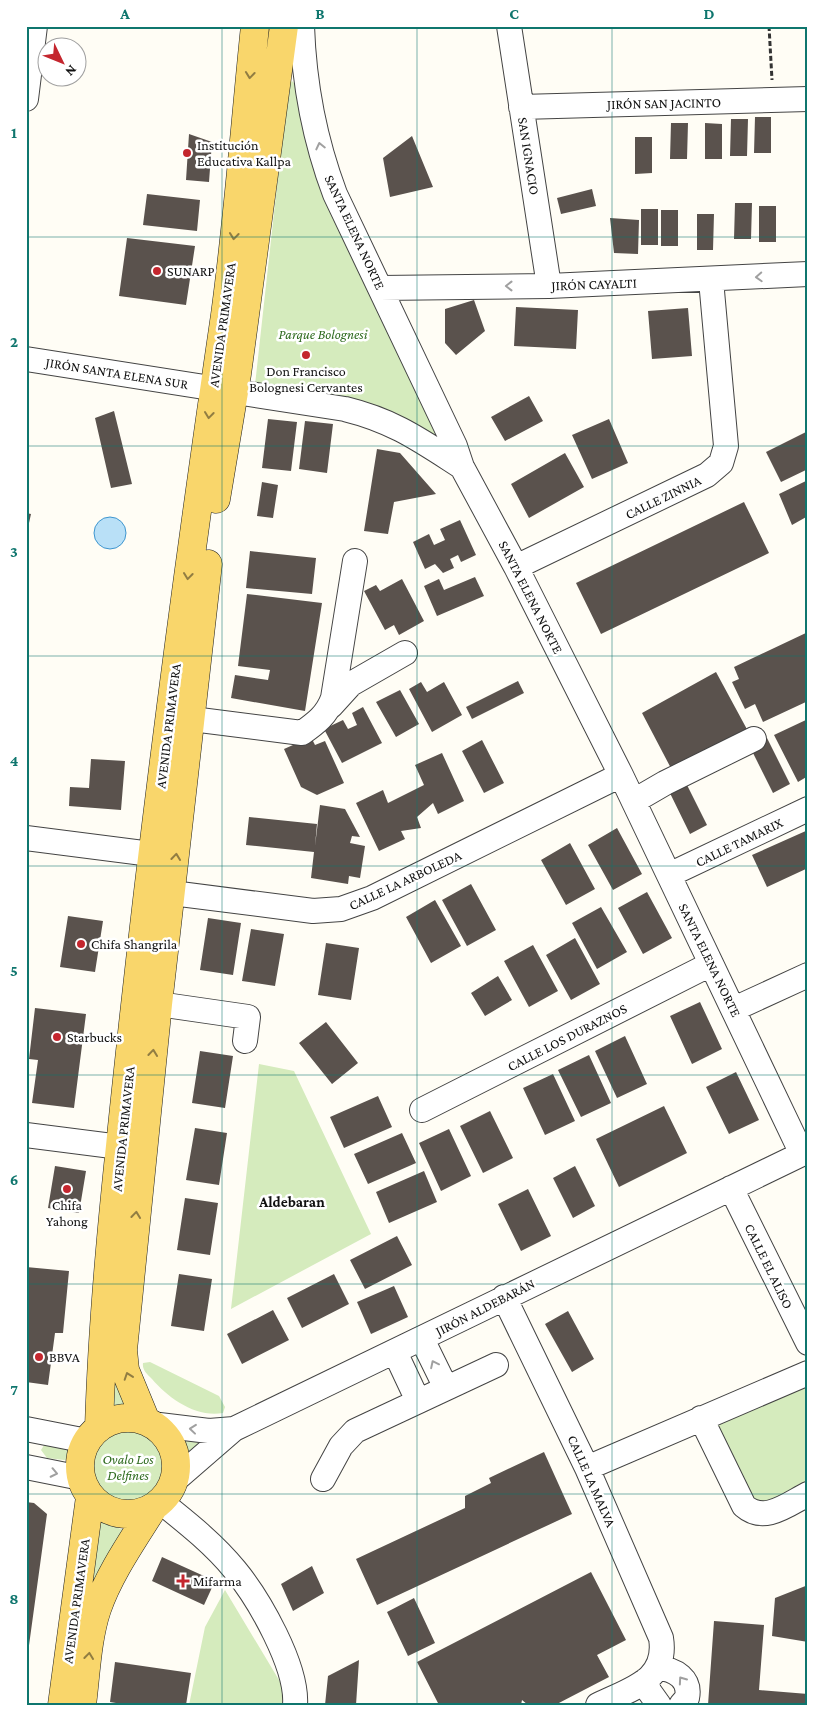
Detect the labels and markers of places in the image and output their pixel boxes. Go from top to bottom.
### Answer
place label: Institución Educativa Kallpa [197,137,292,169]
marker: Institución Educativa Kallpa [181,147,193,159]
place label: SUNARP [167,263,215,279]
marker: SUNARP [151,265,163,277]
marker: Don Francisco Bolognesi Cervantes [300,349,312,361]
place label: Don Francisco Bolognesi Cervantes [249,363,363,395]
place label: Chifa Shangrila [91,936,178,952]
marker: Chifa Shangrila [75,938,87,950]
place label: Starbucks [67,1029,122,1045]
marker: Starbucks [51,1031,63,1043]
marker: Chifa Yahong [61,1183,73,1195]
place label: Chifa Yahong [46,1197,88,1229]
place label: BBVA [49,1349,80,1365]
marker: BBVA [33,1351,45,1363]
place label: Mifarma [193,1573,242,1589]
marker: Mifarma [177,1575,189,1587]

